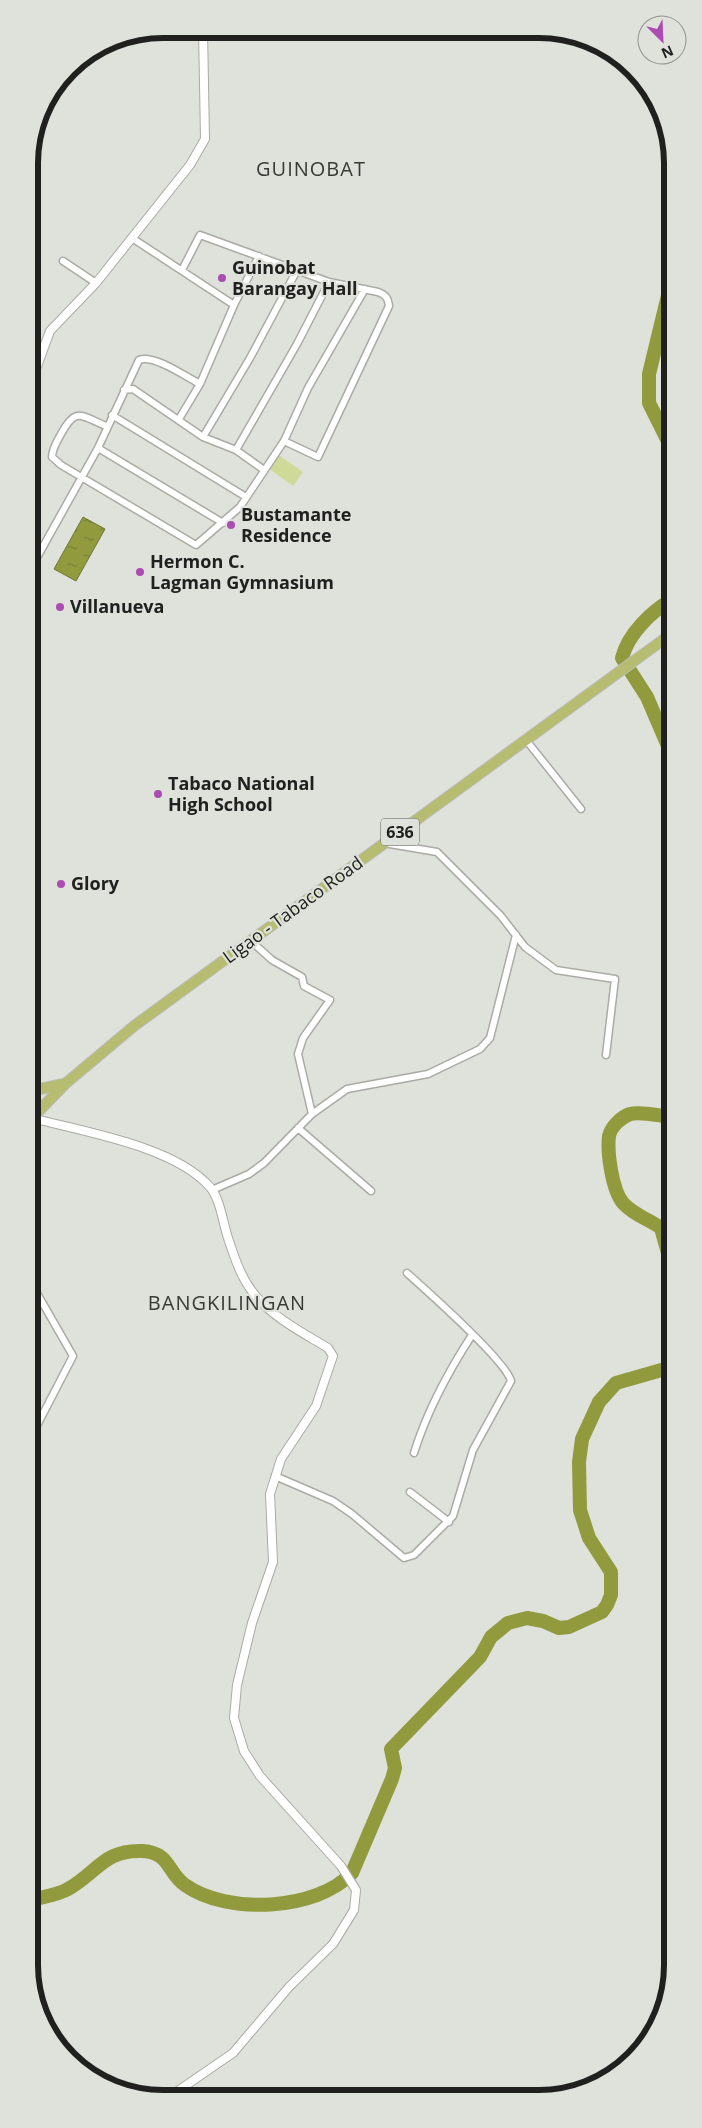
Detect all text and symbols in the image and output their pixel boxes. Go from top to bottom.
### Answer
north arrow [637,15,687,65]
text: N [658,41,677,63]
district label: GUINOBAT [256,155,366,182]
place label: Guinobat Barangay Hall [232,255,357,300]
marker: Guinobat Barangay Hall [216,272,228,284]
place label: Bustamante Residence [241,502,351,547]
marker: Bustamante Residence [225,519,237,531]
place label: Hermon C. Lagman Gymnasium [150,549,334,594]
marker: Hermon C. Lagman Gymnasium [134,566,146,578]
place label: Villanueva [70,594,164,618]
marker: Villanueva [54,601,66,613]
place label: Tabaco National High School [168,771,315,816]
marker: Tabaco National High School [152,788,164,800]
road number: 636 [381,819,419,846]
street label: Ligao - Tabaco Road [218,850,367,968]
place label: Glory [71,871,120,895]
marker: Glory [55,878,67,890]
district label: BANGKILINGAN [148,1289,306,1316]

